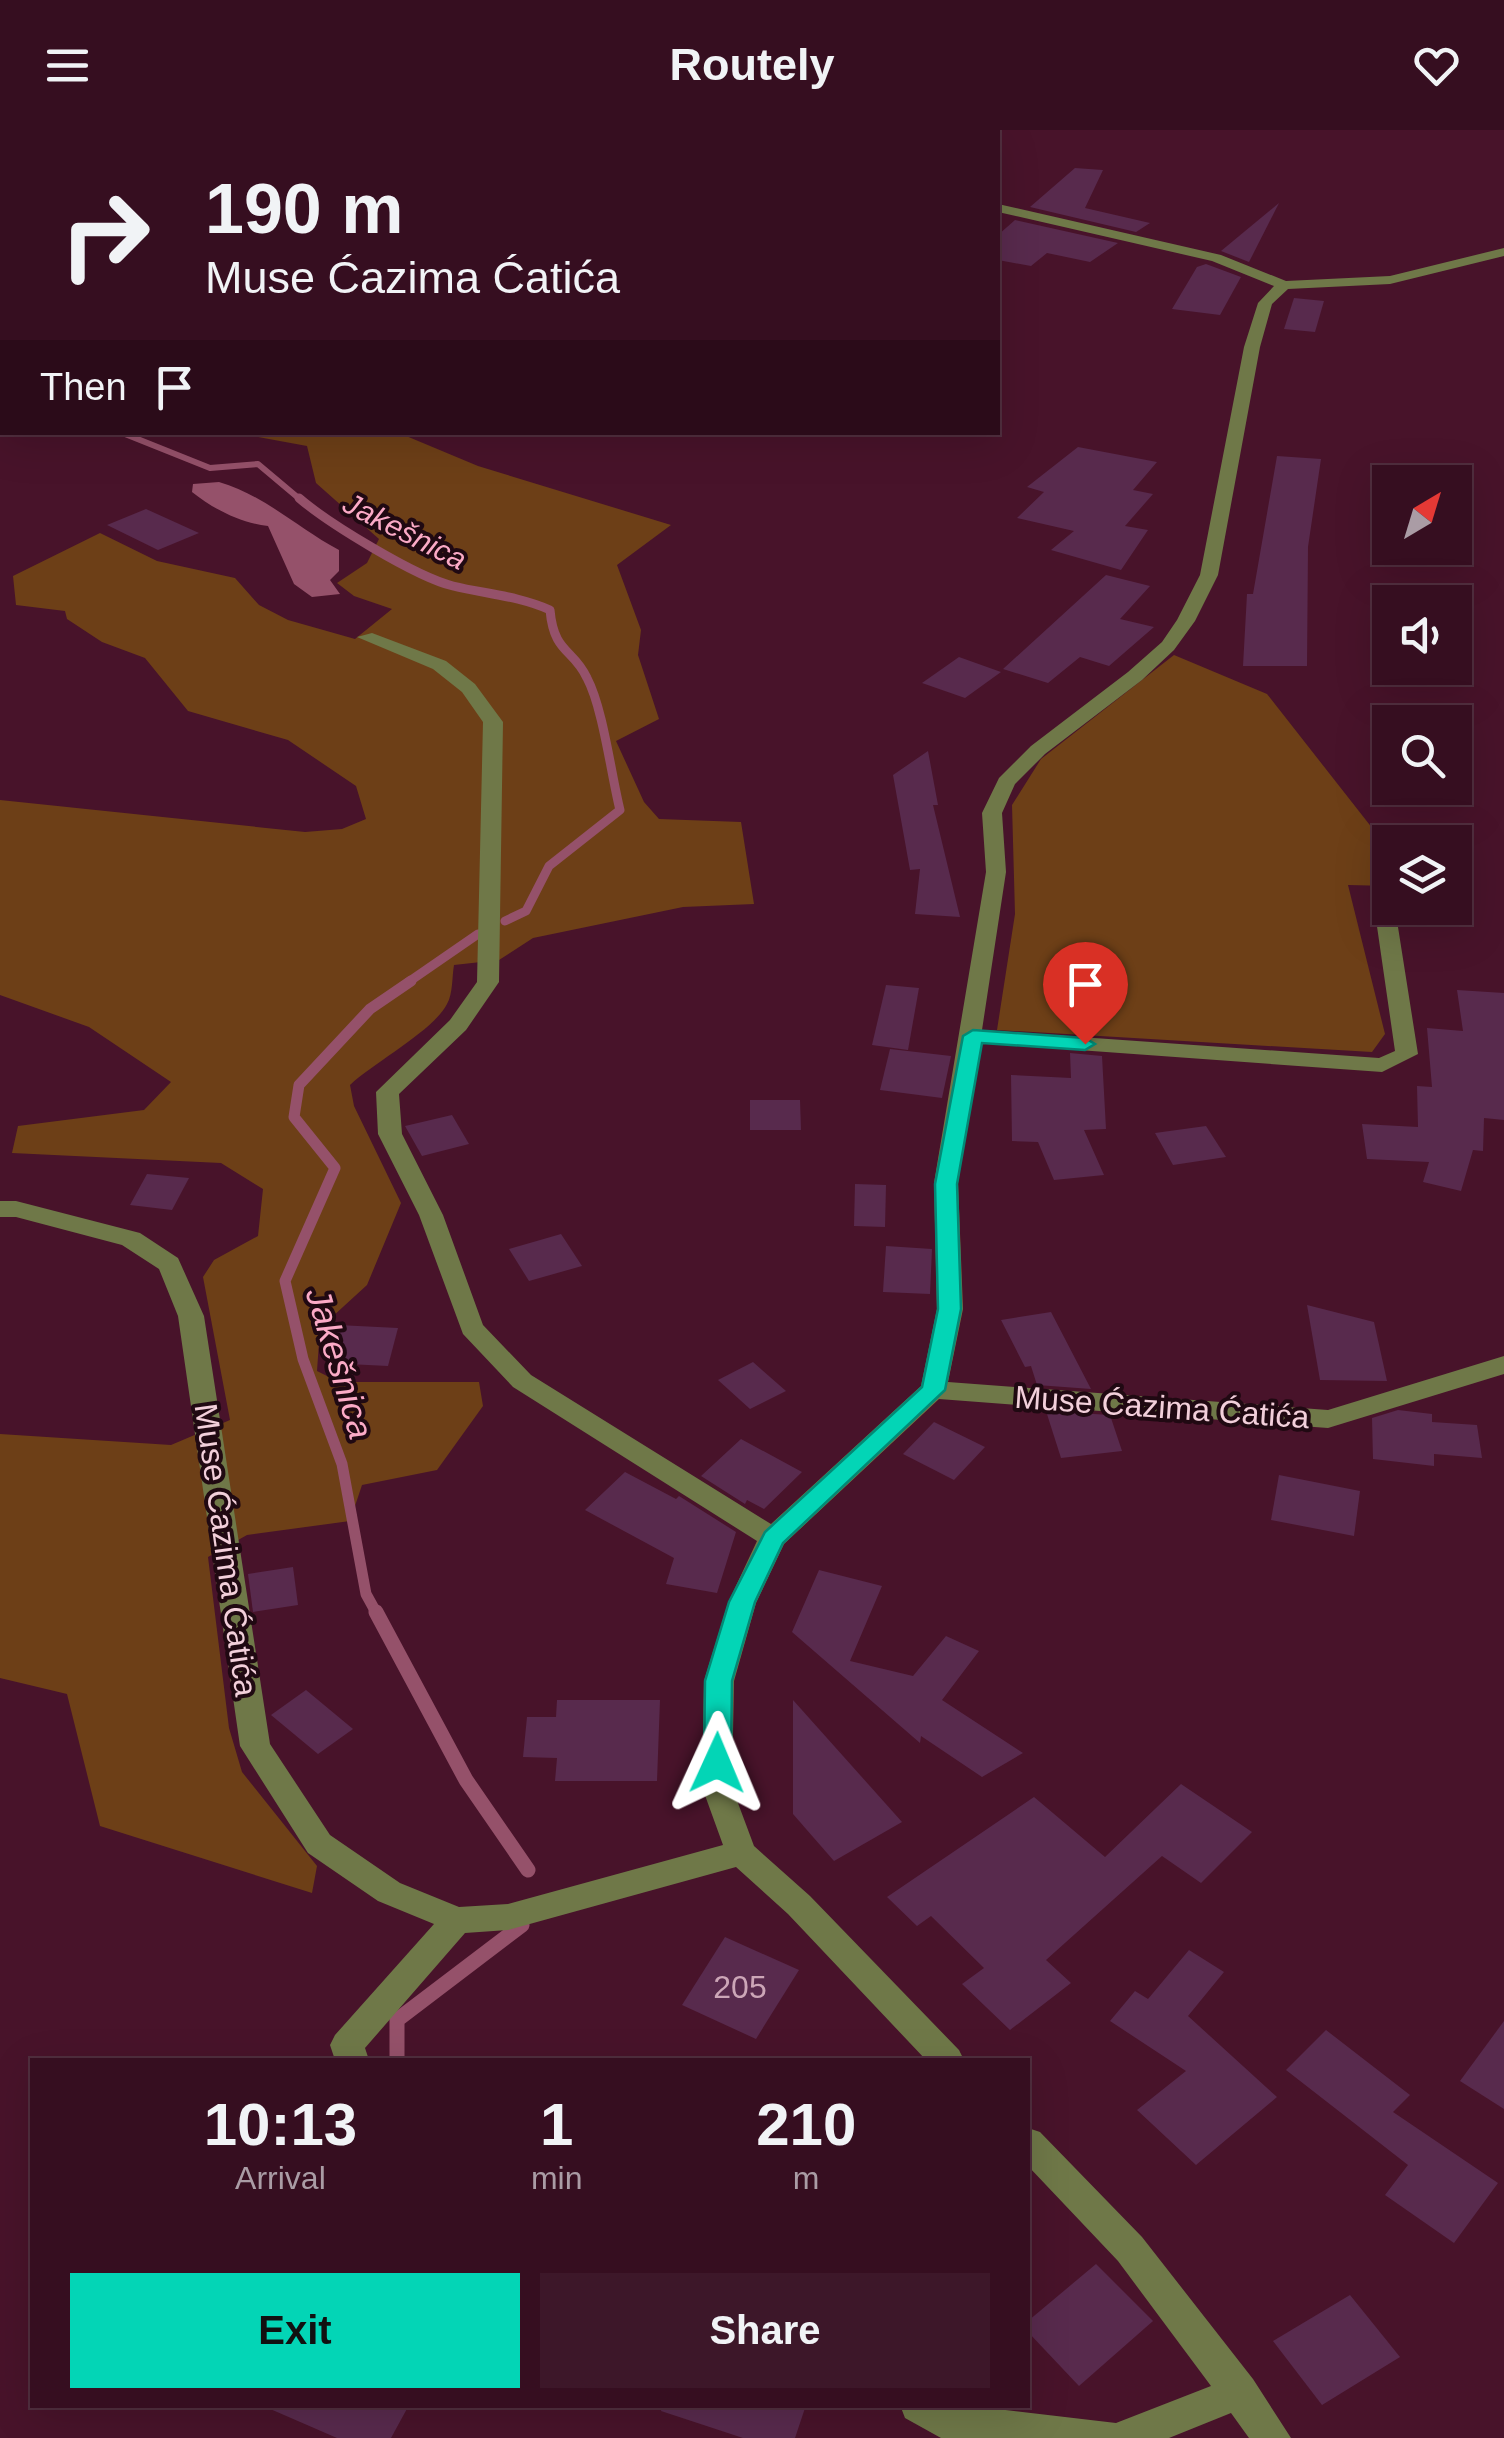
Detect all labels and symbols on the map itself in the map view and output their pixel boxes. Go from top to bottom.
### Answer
north arrow [1372,465,1472,565]
water label: Jakešnica [337,486,472,576]
pin [1043,942,1128,1045]
water label: Jakešnica [298,1282,381,1443]
street label: Muse Ćazima Ćatića [1014,1379,1311,1435]
street label: Muse Ćazima Ćatića [188,1401,264,1699]
position arrow [665,1711,769,1815]
house number: 205 [713,1969,767,2005]

